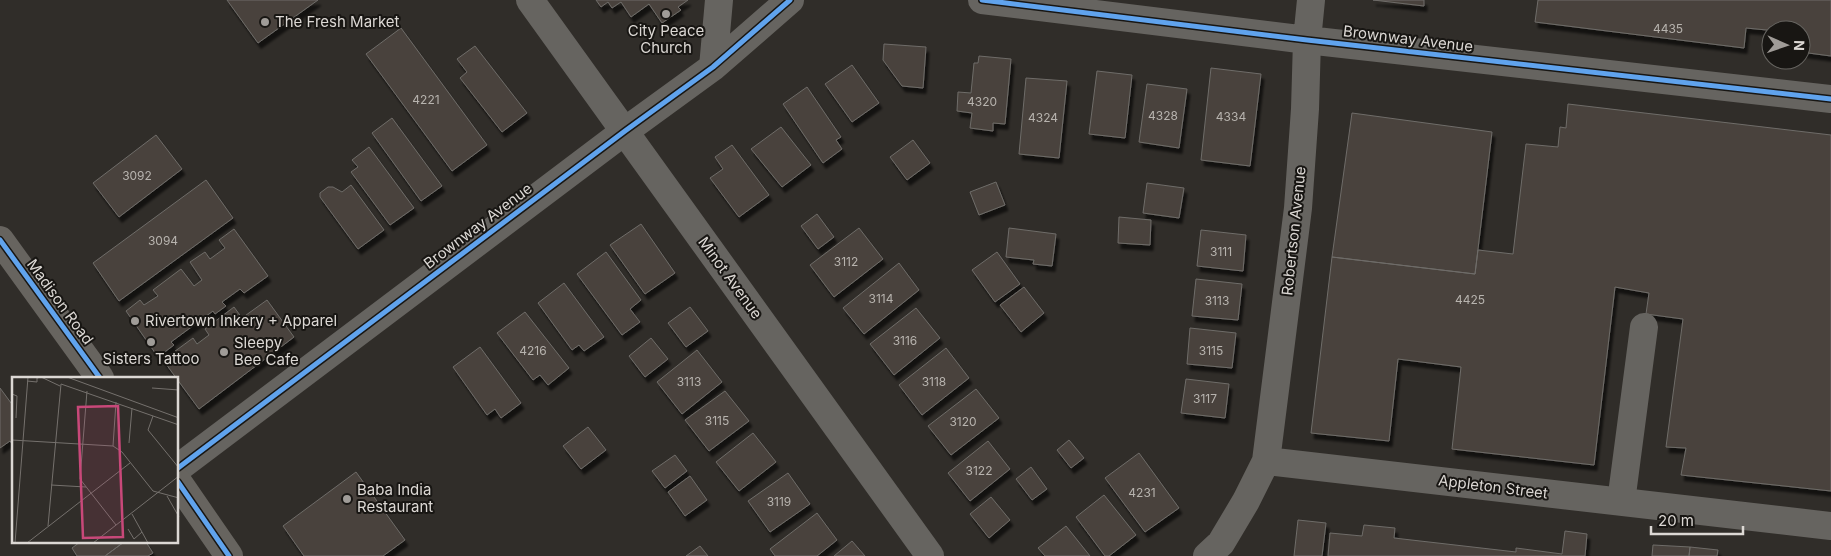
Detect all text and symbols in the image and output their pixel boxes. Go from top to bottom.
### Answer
marker: City Peace Church [660,8,672,20]
place label: The Fresh Market [275,12,400,31]
marker: The Fresh Market [259,16,271,28]
north arrow [1761,20,1811,70]
place label: City Peace Church [628,21,704,57]
street label: Brownway Avenue [1342,21,1474,56]
house number: 4435 [1653,21,1683,36]
text: N [1791,40,1808,51]
house number: 4221 [412,92,440,107]
house number: 4320 [967,94,997,109]
house number: 4328 [1148,108,1178,123]
house number: 4334 [1216,109,1246,124]
house number: 4324 [1028,110,1058,125]
street label: Robertson Avenue [1277,165,1310,296]
house number: 3092 [122,168,152,183]
street label: Brownway Avenue [420,179,536,273]
house number: 3094 [148,233,178,248]
street label: Minot Avenue [694,233,767,322]
house number: 3111 [1210,244,1232,259]
house number: 3112 [834,254,858,269]
street label: Madison Road [23,255,98,348]
house number: 3114 [869,291,894,306]
house number: 4425 [1455,292,1485,307]
house number: 3113 [1205,293,1229,308]
place label: Rivertown Inkery + Apparel [145,311,337,330]
marker: Rivertown Inkery + Apparel [129,315,141,327]
place label: Sleepy Bee Cafe [234,333,299,369]
house number: 3116 [893,333,917,348]
marker: Sisters Tattoo [145,336,157,348]
house number: 4216 [519,343,547,358]
house number: 3115 [1199,343,1223,358]
marker: Sleepy Bee Cafe [218,346,230,358]
place label: Sisters Tattoo [103,349,199,368]
house number: 3113 [677,374,701,389]
house number: 3118 [922,374,946,389]
inset map [12,377,179,544]
house number: 3117 [1193,391,1217,406]
house number: 3115 [705,413,729,428]
house number: 3120 [949,414,977,429]
house number: 3122 [966,463,992,478]
street label: Appleton Street [1437,470,1549,503]
place label: Baba India Restaurant [357,480,433,516]
house number: 4231 [1128,485,1156,500]
marker: Baba India Restaurant [341,493,353,505]
house number: 3119 [767,494,791,509]
scale bar [1651,504,1744,536]
text: 20 m [1658,511,1694,530]

